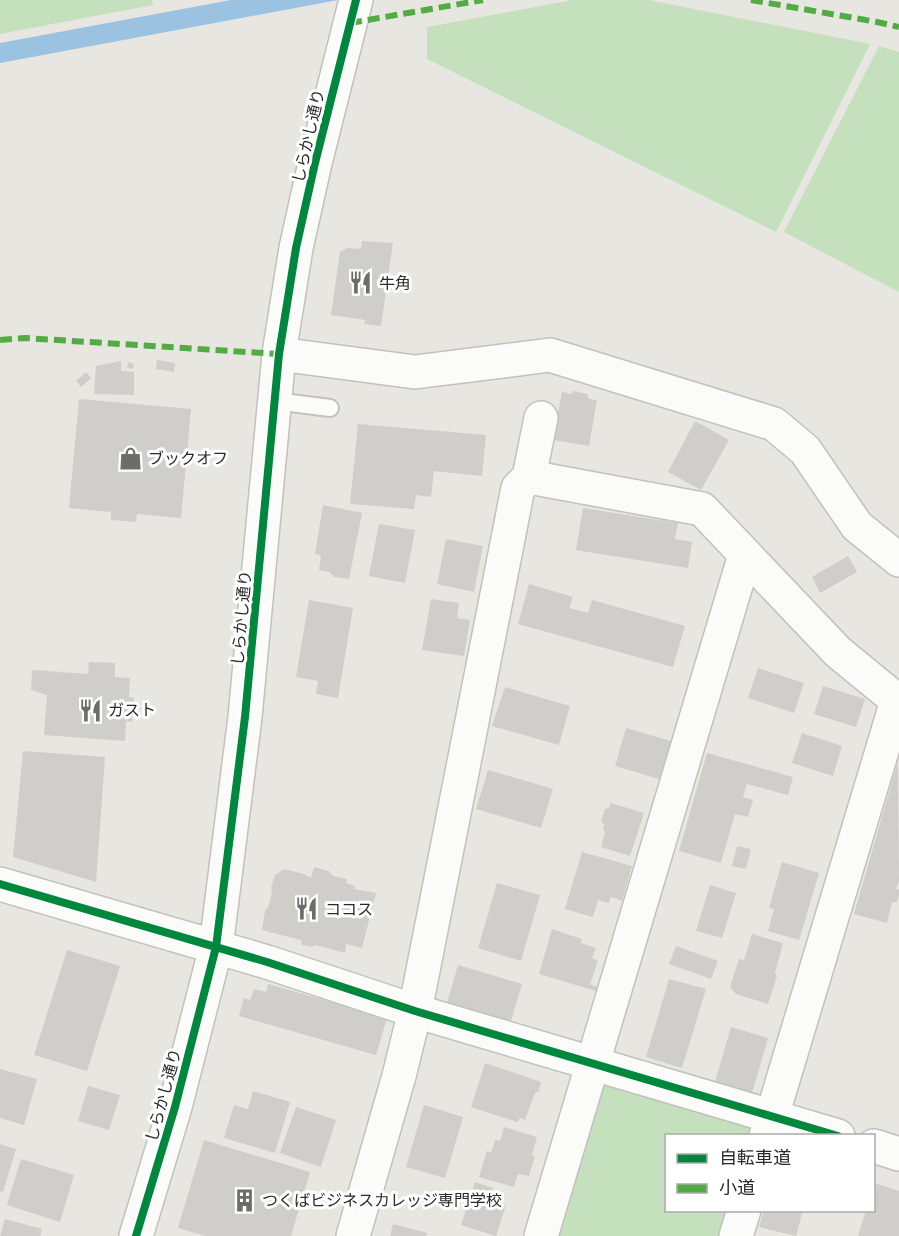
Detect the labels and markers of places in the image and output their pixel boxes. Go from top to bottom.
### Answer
restaurant icon: 牛角 [348,270,374,296]
place label: 牛角 [379,272,411,295]
shop icon: ブックオフ [117,445,143,471]
place label: ブックオフ [148,447,228,470]
restaurant icon: ガスト [77,697,103,723]
place label: ガスト [108,699,156,722]
restaurant icon: ココス [294,896,320,922]
place label: ココス [325,898,373,921]
building icon: つくばビジネスカレッジ専門学校 [231,1187,257,1213]
place label: つくばビジネスカレッジ専門学校 [262,1189,502,1212]

